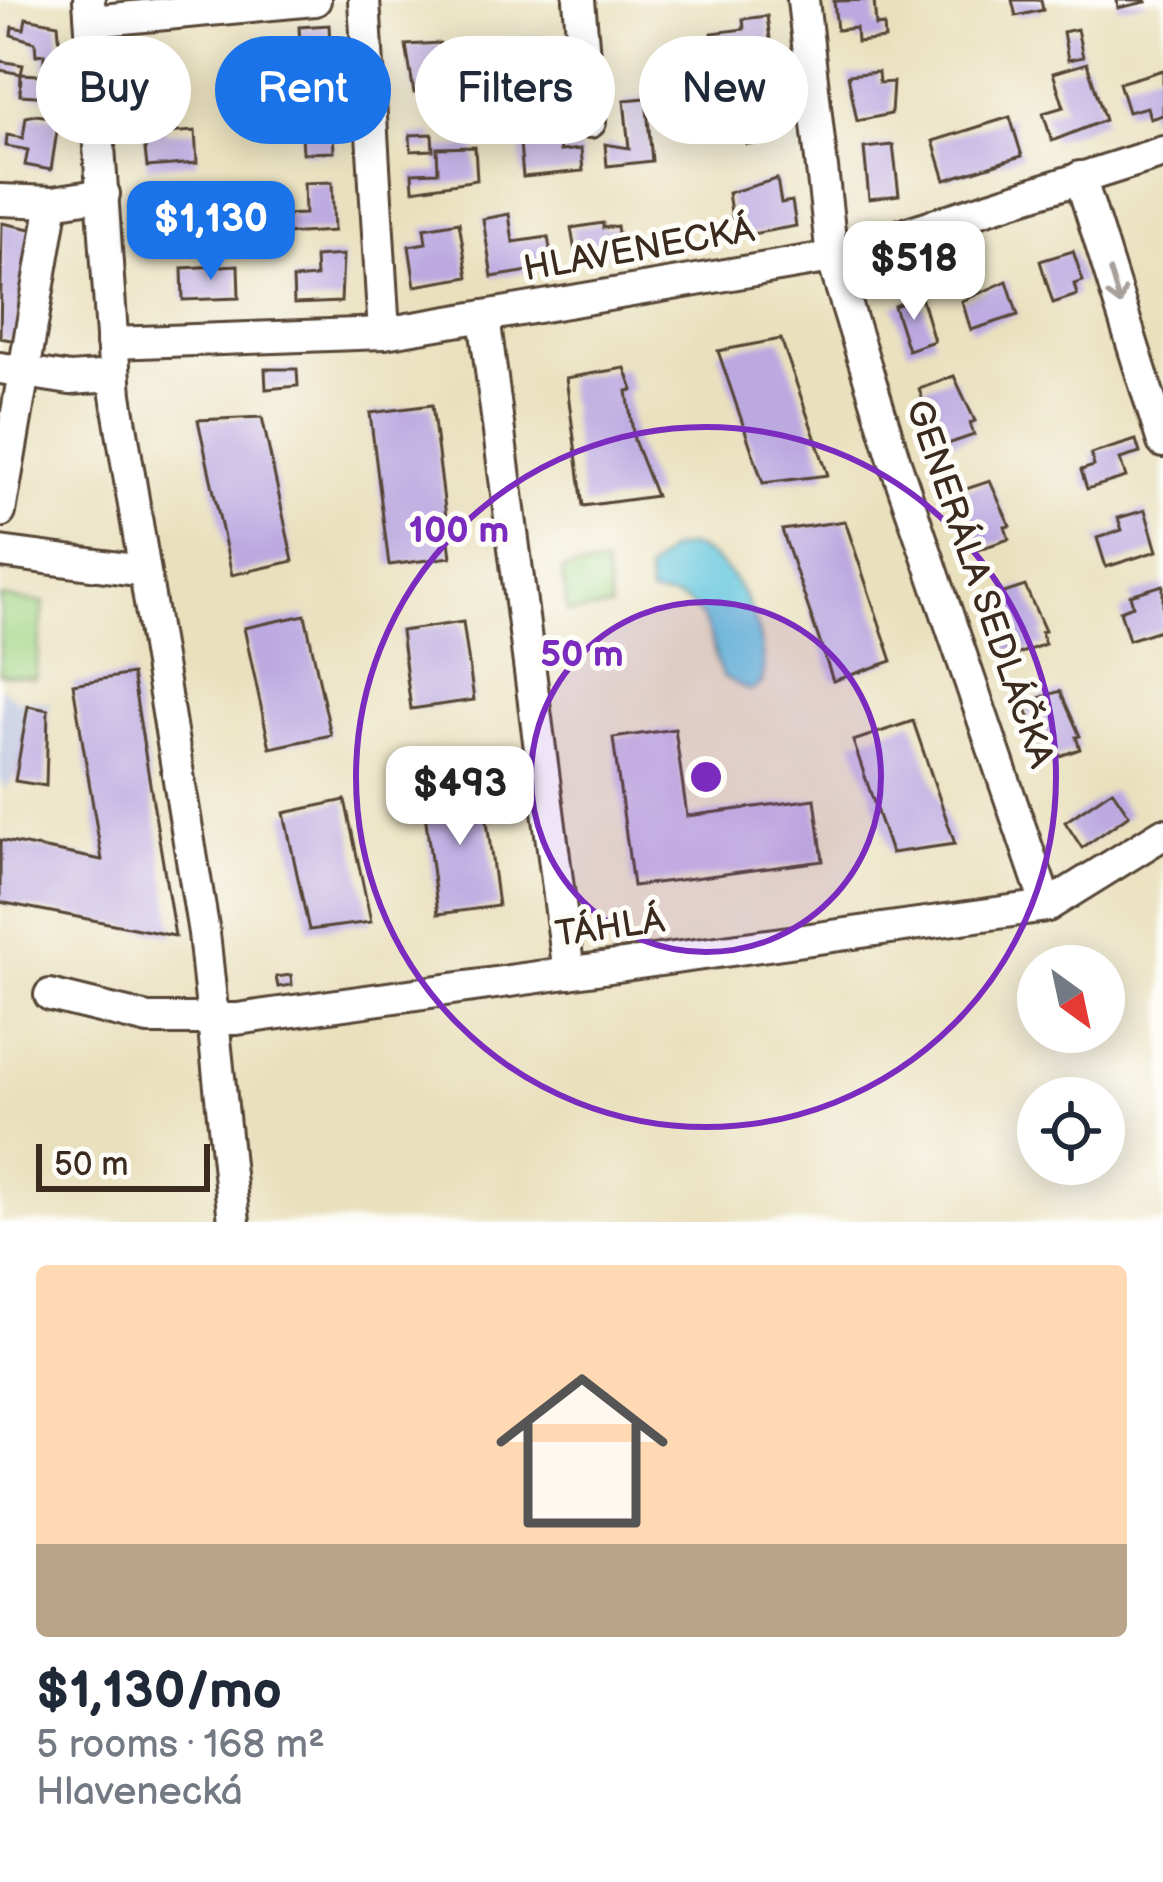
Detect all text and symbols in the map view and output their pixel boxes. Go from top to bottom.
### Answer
chip: Buy [36,36,191,144]
chip: Rent [215,36,391,144]
chip: Filters [415,36,615,144]
chip: New [639,36,808,144]
pin: $1,130 [113,181,309,283]
text: $1,130 [154,196,268,243]
street label: HLAVENECKÁ [520,207,758,291]
pin: $518 [843,221,985,323]
text: $518 [870,236,958,283]
one-way arrow [1105,269,1127,307]
street label: GENERÁLA SEDLÁČKA [896,394,1064,773]
text: 100 m [409,510,509,553]
text: 50 m [540,634,624,677]
pin: $493 [389,746,531,848]
centre of rings [685,756,727,798]
text: $493 [413,761,507,808]
street label: TÁHLÁ [553,898,668,957]
north arrow [1017,945,1125,1053]
map controls [1017,945,1125,1185]
button: locate [1017,1077,1125,1185]
scale bar [36,1138,210,1191]
text: 50 m [54,1145,129,1185]
icon: home [474,1343,690,1559]
text: $1,130/mo [36,1661,282,1722]
text: 5 rooms · 168 m² [36,1722,325,1769]
text: Hlavenecká [36,1769,243,1816]

